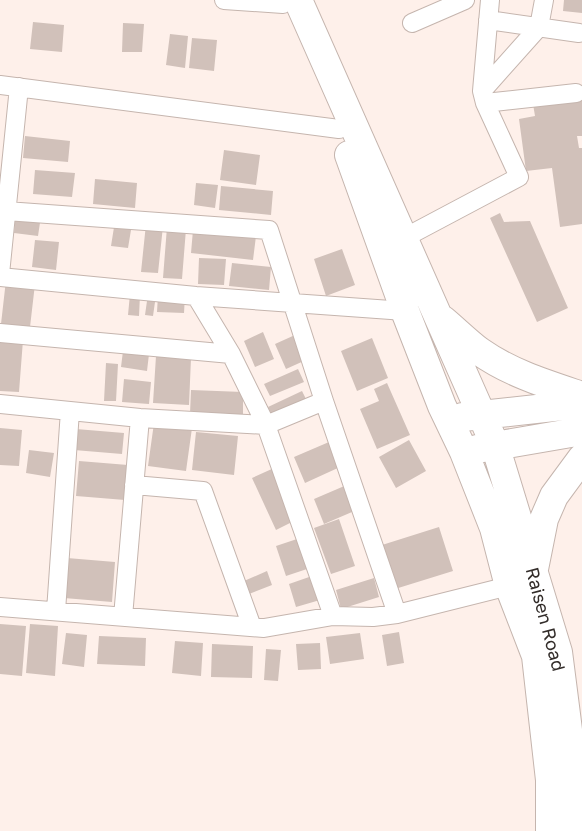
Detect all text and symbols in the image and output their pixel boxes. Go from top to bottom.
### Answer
street label: Raisen Road [522,565,570,673]

